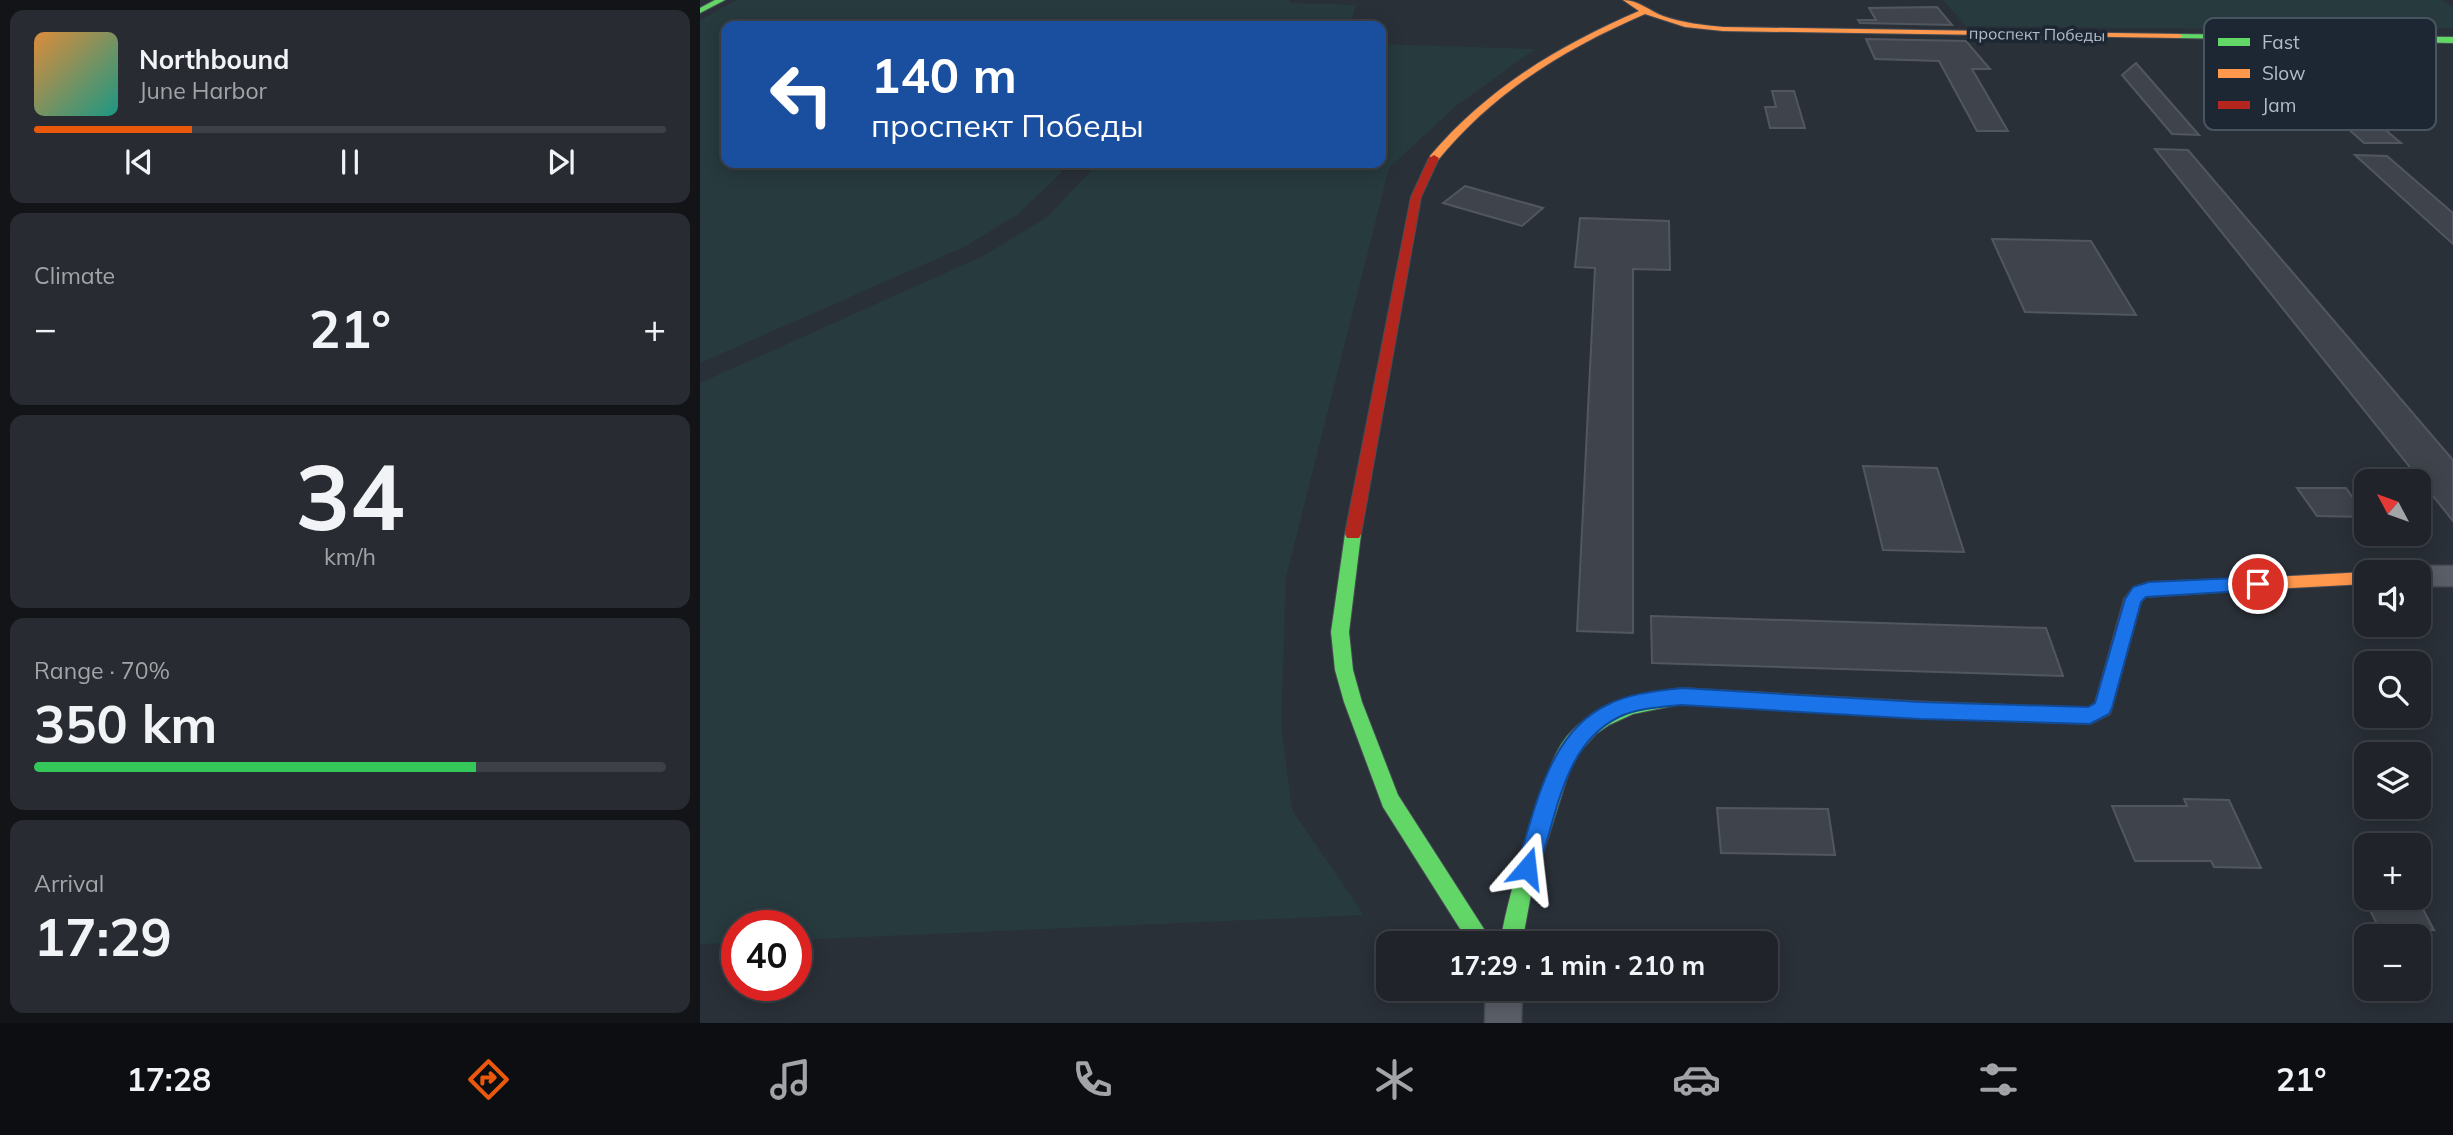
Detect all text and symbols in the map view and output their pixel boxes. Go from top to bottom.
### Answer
legend [2204,18,2436,130]
street label: проспект Победы [1969,23,2105,45]
text: Fast [2262,30,2300,54]
text: Northbound [139,43,289,76]
text: 140 m [871,44,1017,105]
icon: left [756,49,847,140]
text: Slow [2262,61,2306,85]
text: June Harbor [139,76,267,105]
text: Jam [2262,93,2296,117]
text: проспект Победы [871,105,1144,145]
icon: previous [120,143,158,181]
icon: pause [331,143,369,181]
icon: next [542,143,580,181]
text: Climate [34,261,115,290]
text: 21° [309,296,391,361]
text: − [34,304,57,352]
text: + [643,304,666,352]
text: 34 [295,439,405,553]
north arrow [2354,469,2431,546]
map controls [2354,469,2431,1001]
text: km/h [324,542,376,571]
pin [2228,554,2288,614]
button: sound [2354,560,2431,637]
icon: arrive [2239,565,2277,603]
button: search [2354,651,2431,728]
text: Range · 70% [34,656,170,685]
text: 350 km [34,691,217,756]
button: layers [2354,742,2431,819]
position arrow [1490,831,1564,905]
button: + [2354,833,2431,910]
text: Arrival [34,869,104,898]
text: 17:29 [34,904,172,969]
speed limit sign: 40 [721,910,812,1001]
button: − [2354,924,2431,1001]
text: 17:29 · 1 min · 210 m [1449,949,1705,982]
icon: directions [464,1055,513,1104]
icon: music [766,1055,815,1104]
icon: phone [1068,1055,1117,1104]
icon: climate [1370,1055,1419,1104]
icon: car [1672,1055,1721,1104]
icon: filters [1974,1055,2023,1104]
text: 17:28 [126,1059,211,1099]
text: 21° [2276,1059,2326,1099]

